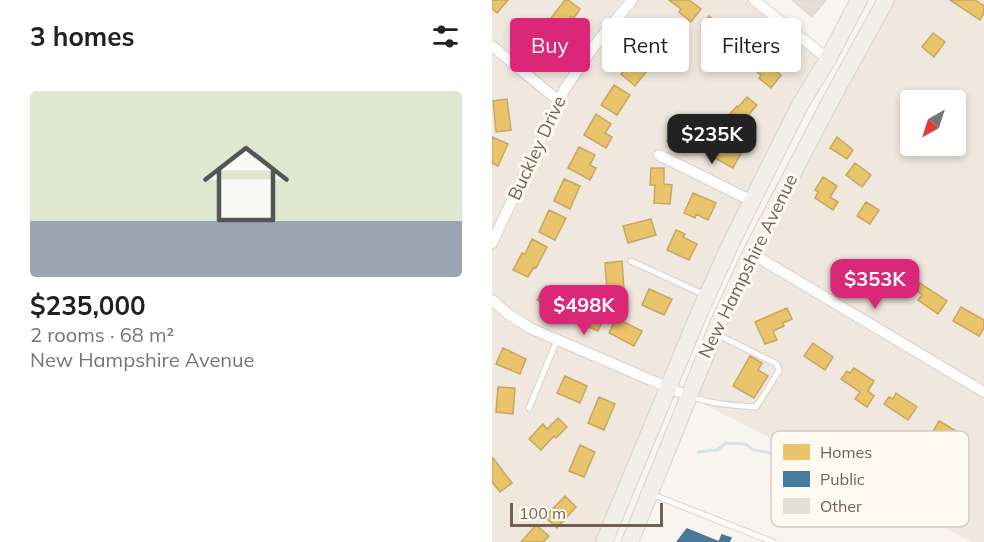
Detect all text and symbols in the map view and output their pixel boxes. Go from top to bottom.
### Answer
chip: Buy [510,18,590,72]
chip: Rent [602,18,689,72]
chip: Filters [701,18,801,72]
text: 3 homes [30,20,134,53]
icon: filters [429,20,462,53]
north arrow [900,90,966,156]
map controls [900,90,966,156]
street label: Buckley Drive [502,92,571,204]
pin: $235K [670,114,754,165]
text: $235K [681,121,743,146]
icon: home [192,130,300,238]
street label: New Hampshire Avenue [693,170,802,362]
pin: $353K [833,259,917,310]
text: $353K [844,266,906,291]
pin: $498K [542,285,626,336]
text: $235,000 [30,289,146,322]
text: $498K [553,292,615,317]
text: 2 rooms · 68 m² [30,322,174,347]
text: New Hampshire Avenue [30,347,254,372]
legend [771,431,969,527]
text: Homes [820,442,872,462]
text: Public [820,469,865,489]
text: Other [820,496,862,516]
scale bar [510,500,663,528]
text: 100 m [519,503,566,523]

